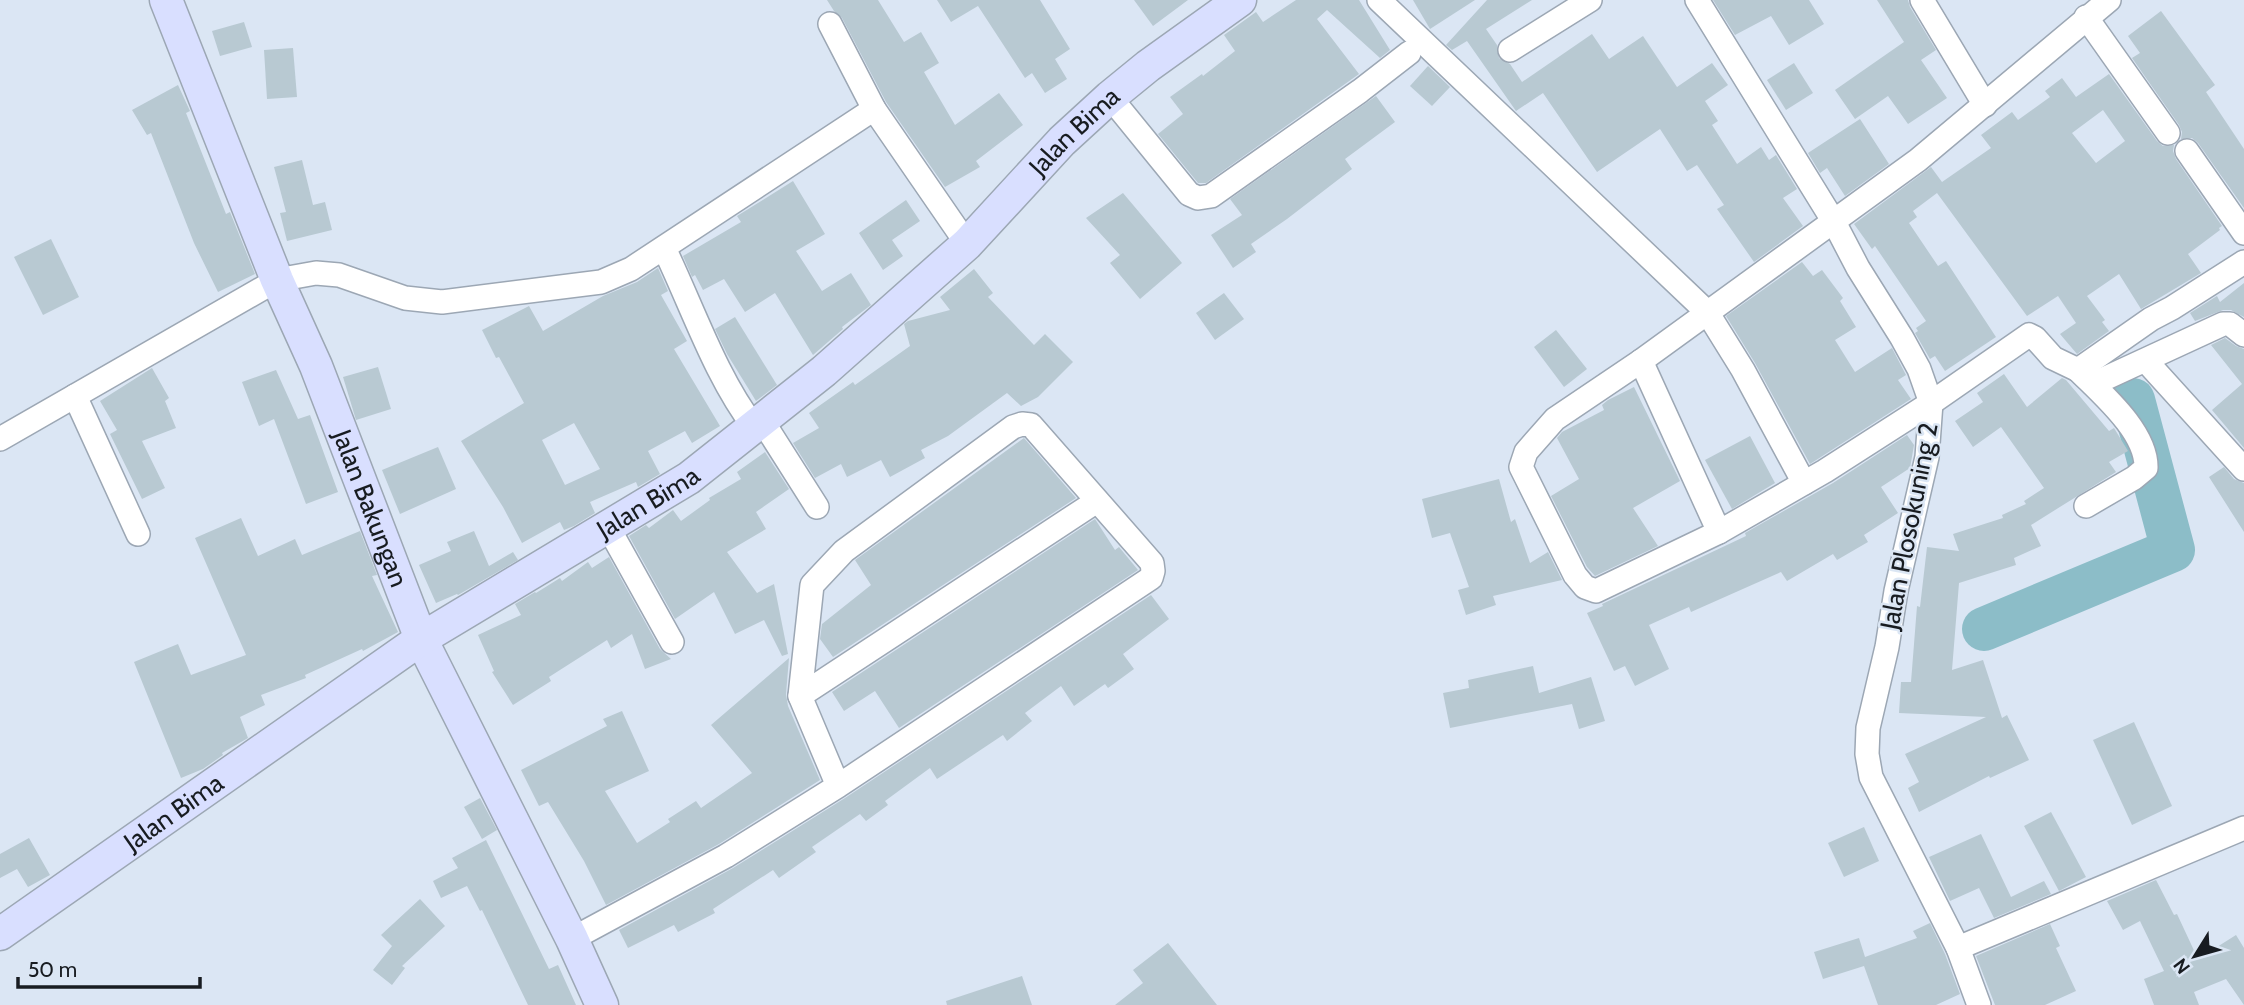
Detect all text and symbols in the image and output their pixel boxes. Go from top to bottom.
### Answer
street label: Jalan Bima [1022,79,1126,183]
street label: Jalan Plosokuning 2 [1873,420,1945,633]
street label: Jalan Bakungan [326,424,415,591]
street label: Jalan Bima [590,459,707,546]
street label: Jalan Bima [117,766,230,859]
north arrow [2160,921,2230,991]
scale bar [18,946,200,990]
text: N [2169,954,2195,978]
text: 50 m [28,957,77,982]

